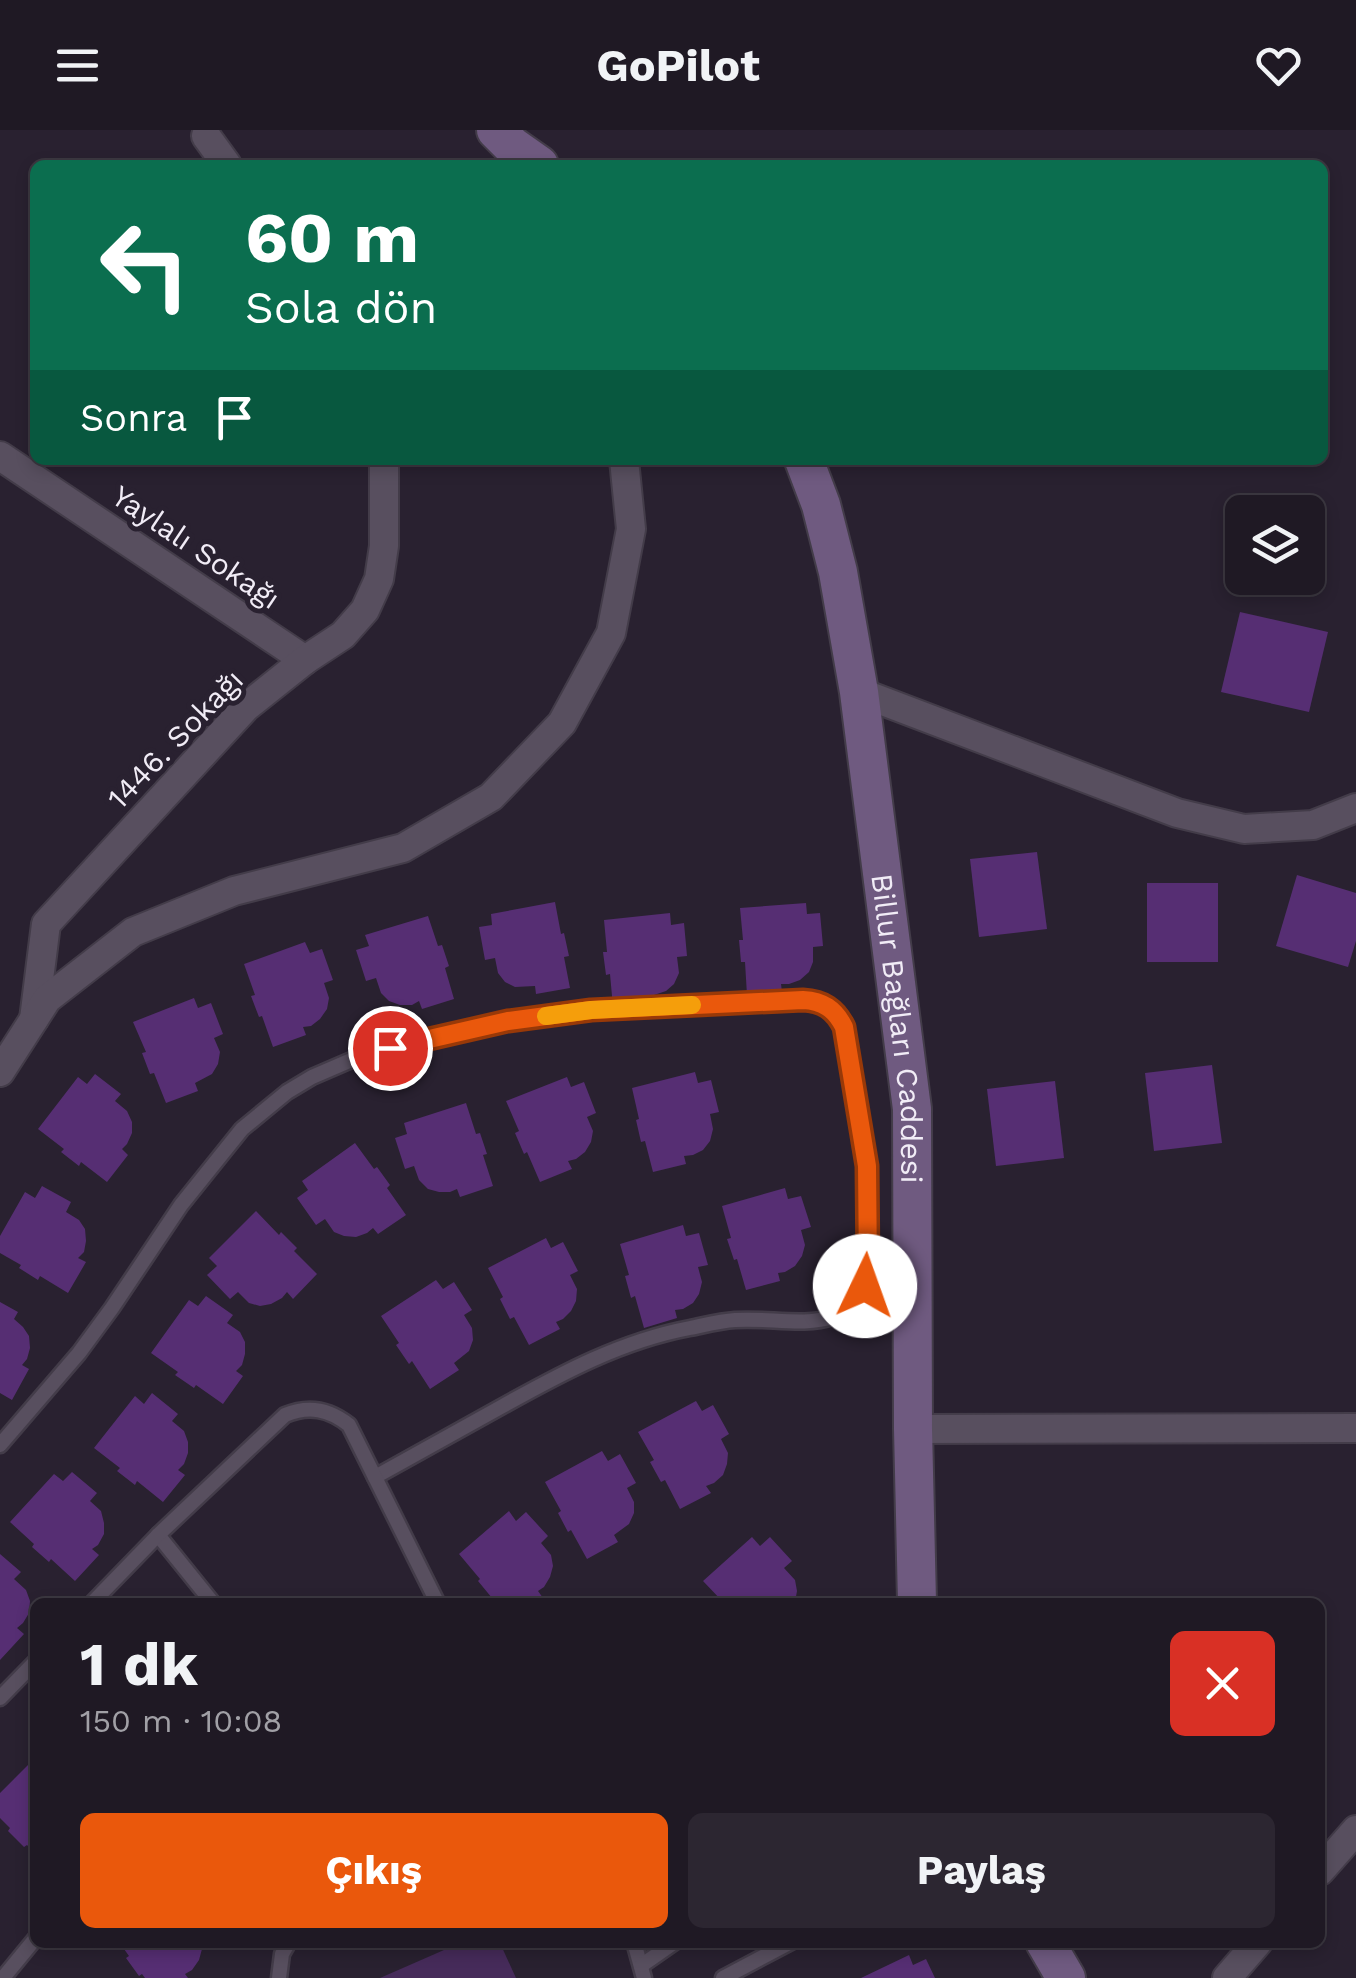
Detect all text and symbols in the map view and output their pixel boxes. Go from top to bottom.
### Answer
icon: menu [50,38,105,93]
icon: heart [1251,38,1306,93]
text: GoPilot [596,39,760,92]
text: 60 m [245,197,419,279]
icon: left [80,200,210,330]
text: Sola dön [245,281,437,334]
icon: arrive [207,390,262,445]
text: Sonra [80,396,187,440]
street label: Yaylalı Sokağı [106,478,286,616]
map controls [1225,495,1325,595]
button: layers [1225,495,1325,595]
street label: 1446. Sokağı [100,662,250,816]
street label: Billur Bağları Caddesi [865,871,930,1184]
pin [348,1006,433,1091]
icon: arrive [363,1021,418,1076]
position arrow [813,1234,917,1338]
text: 1 dk [80,1629,198,1700]
button: close [1170,1631,1275,1736]
text: 150 m · 10:08 [80,1702,282,1740]
button: Çıkış [80,1813,668,1928]
button: Paylaş [688,1813,1275,1928]

